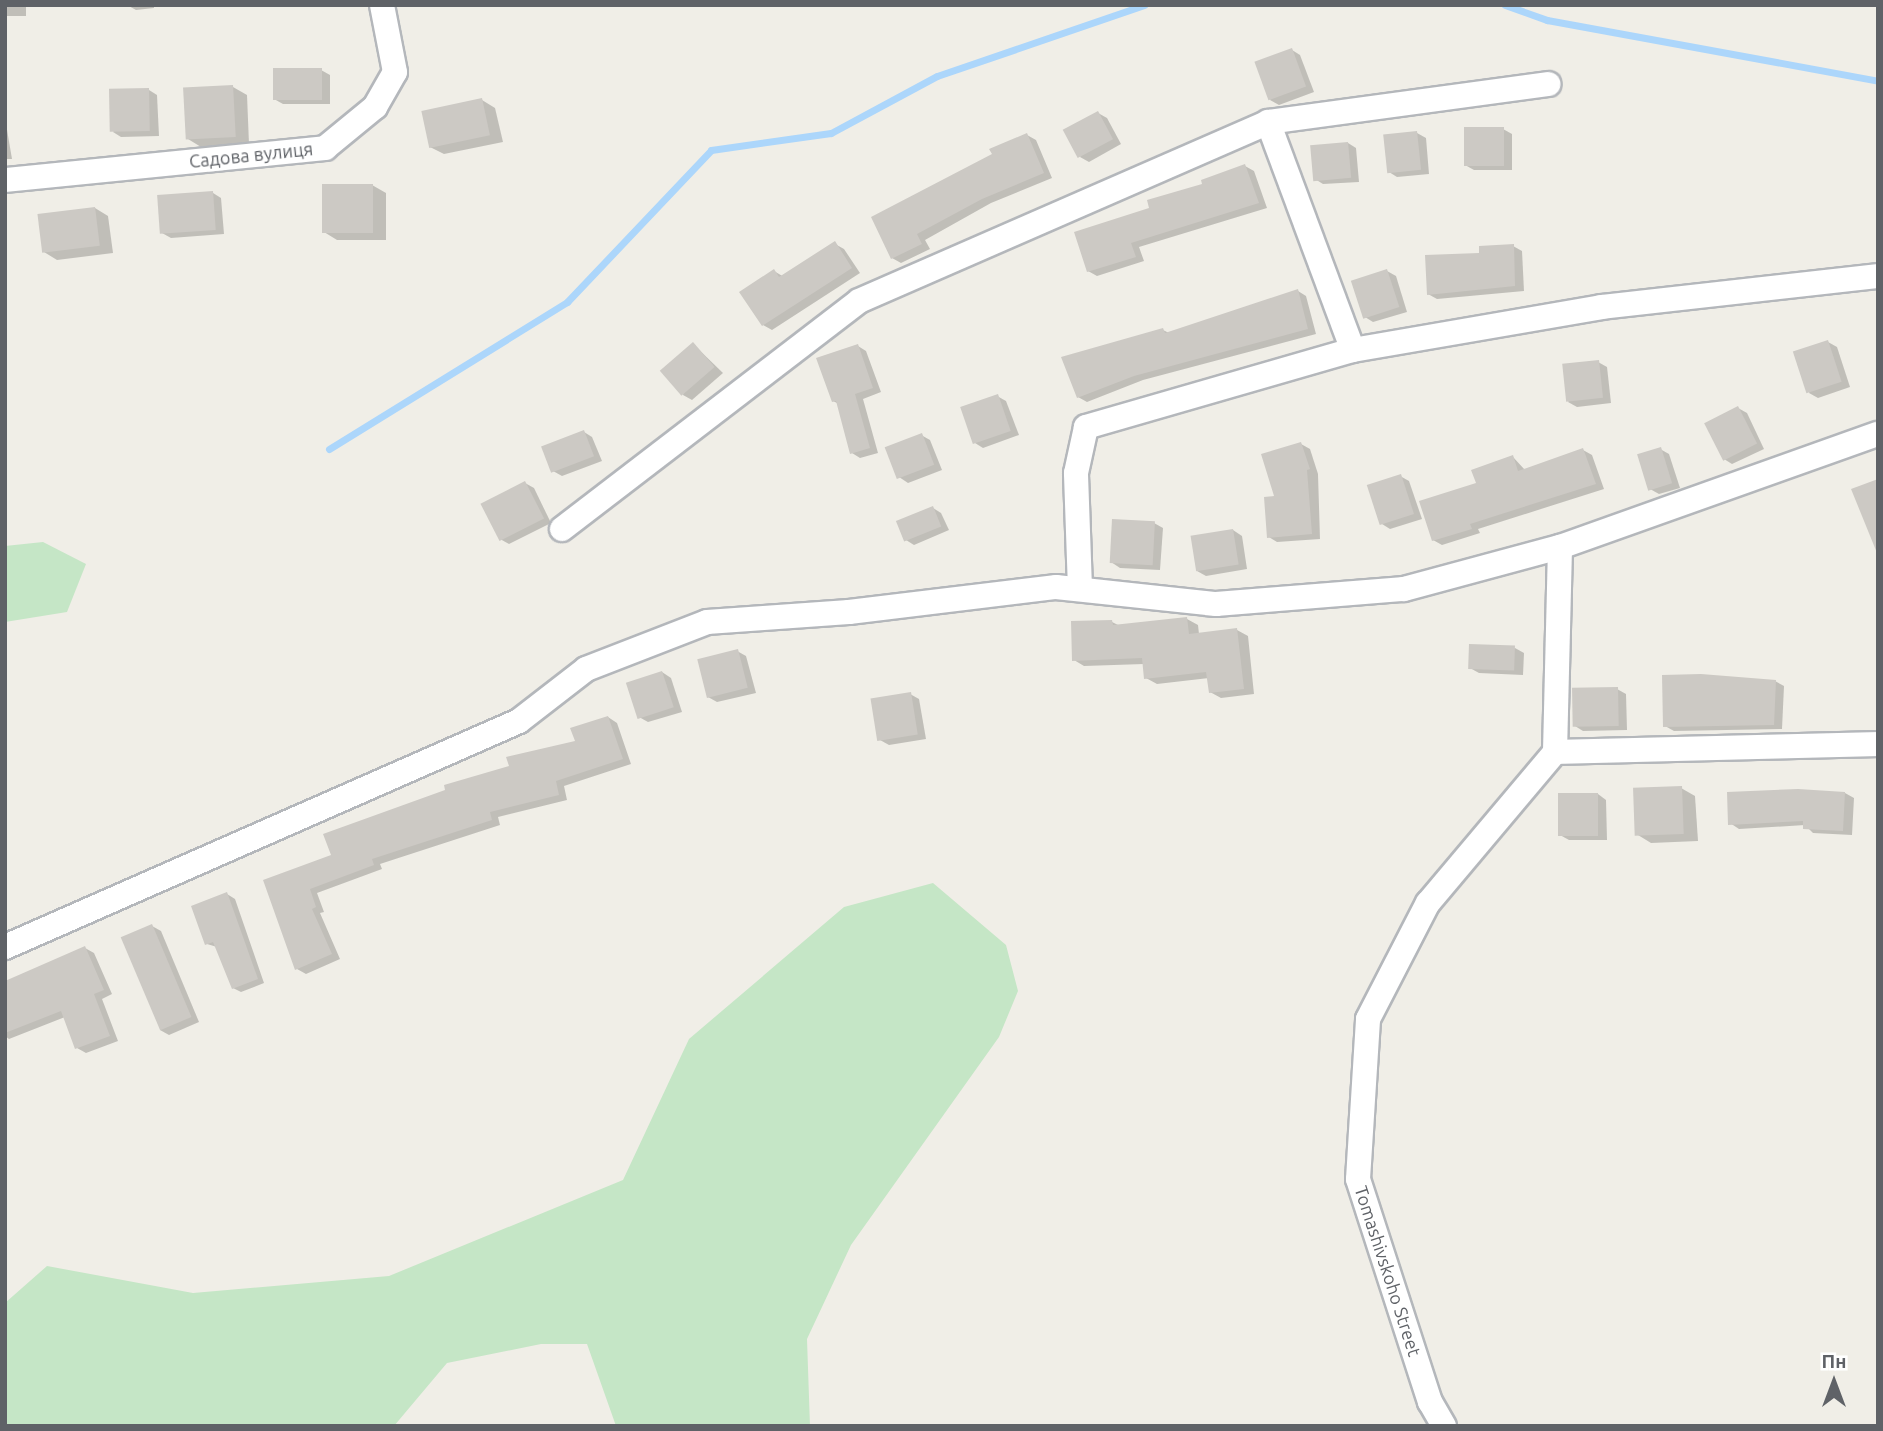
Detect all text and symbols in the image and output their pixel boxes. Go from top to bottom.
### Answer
street label: Садова вулиця [188,138,314,172]
street label: Tomashivskoho Street [1350,1183,1426,1359]
north arrow [1799,1347,1869,1417]
text: Пн [1822,1350,1846,1372]

